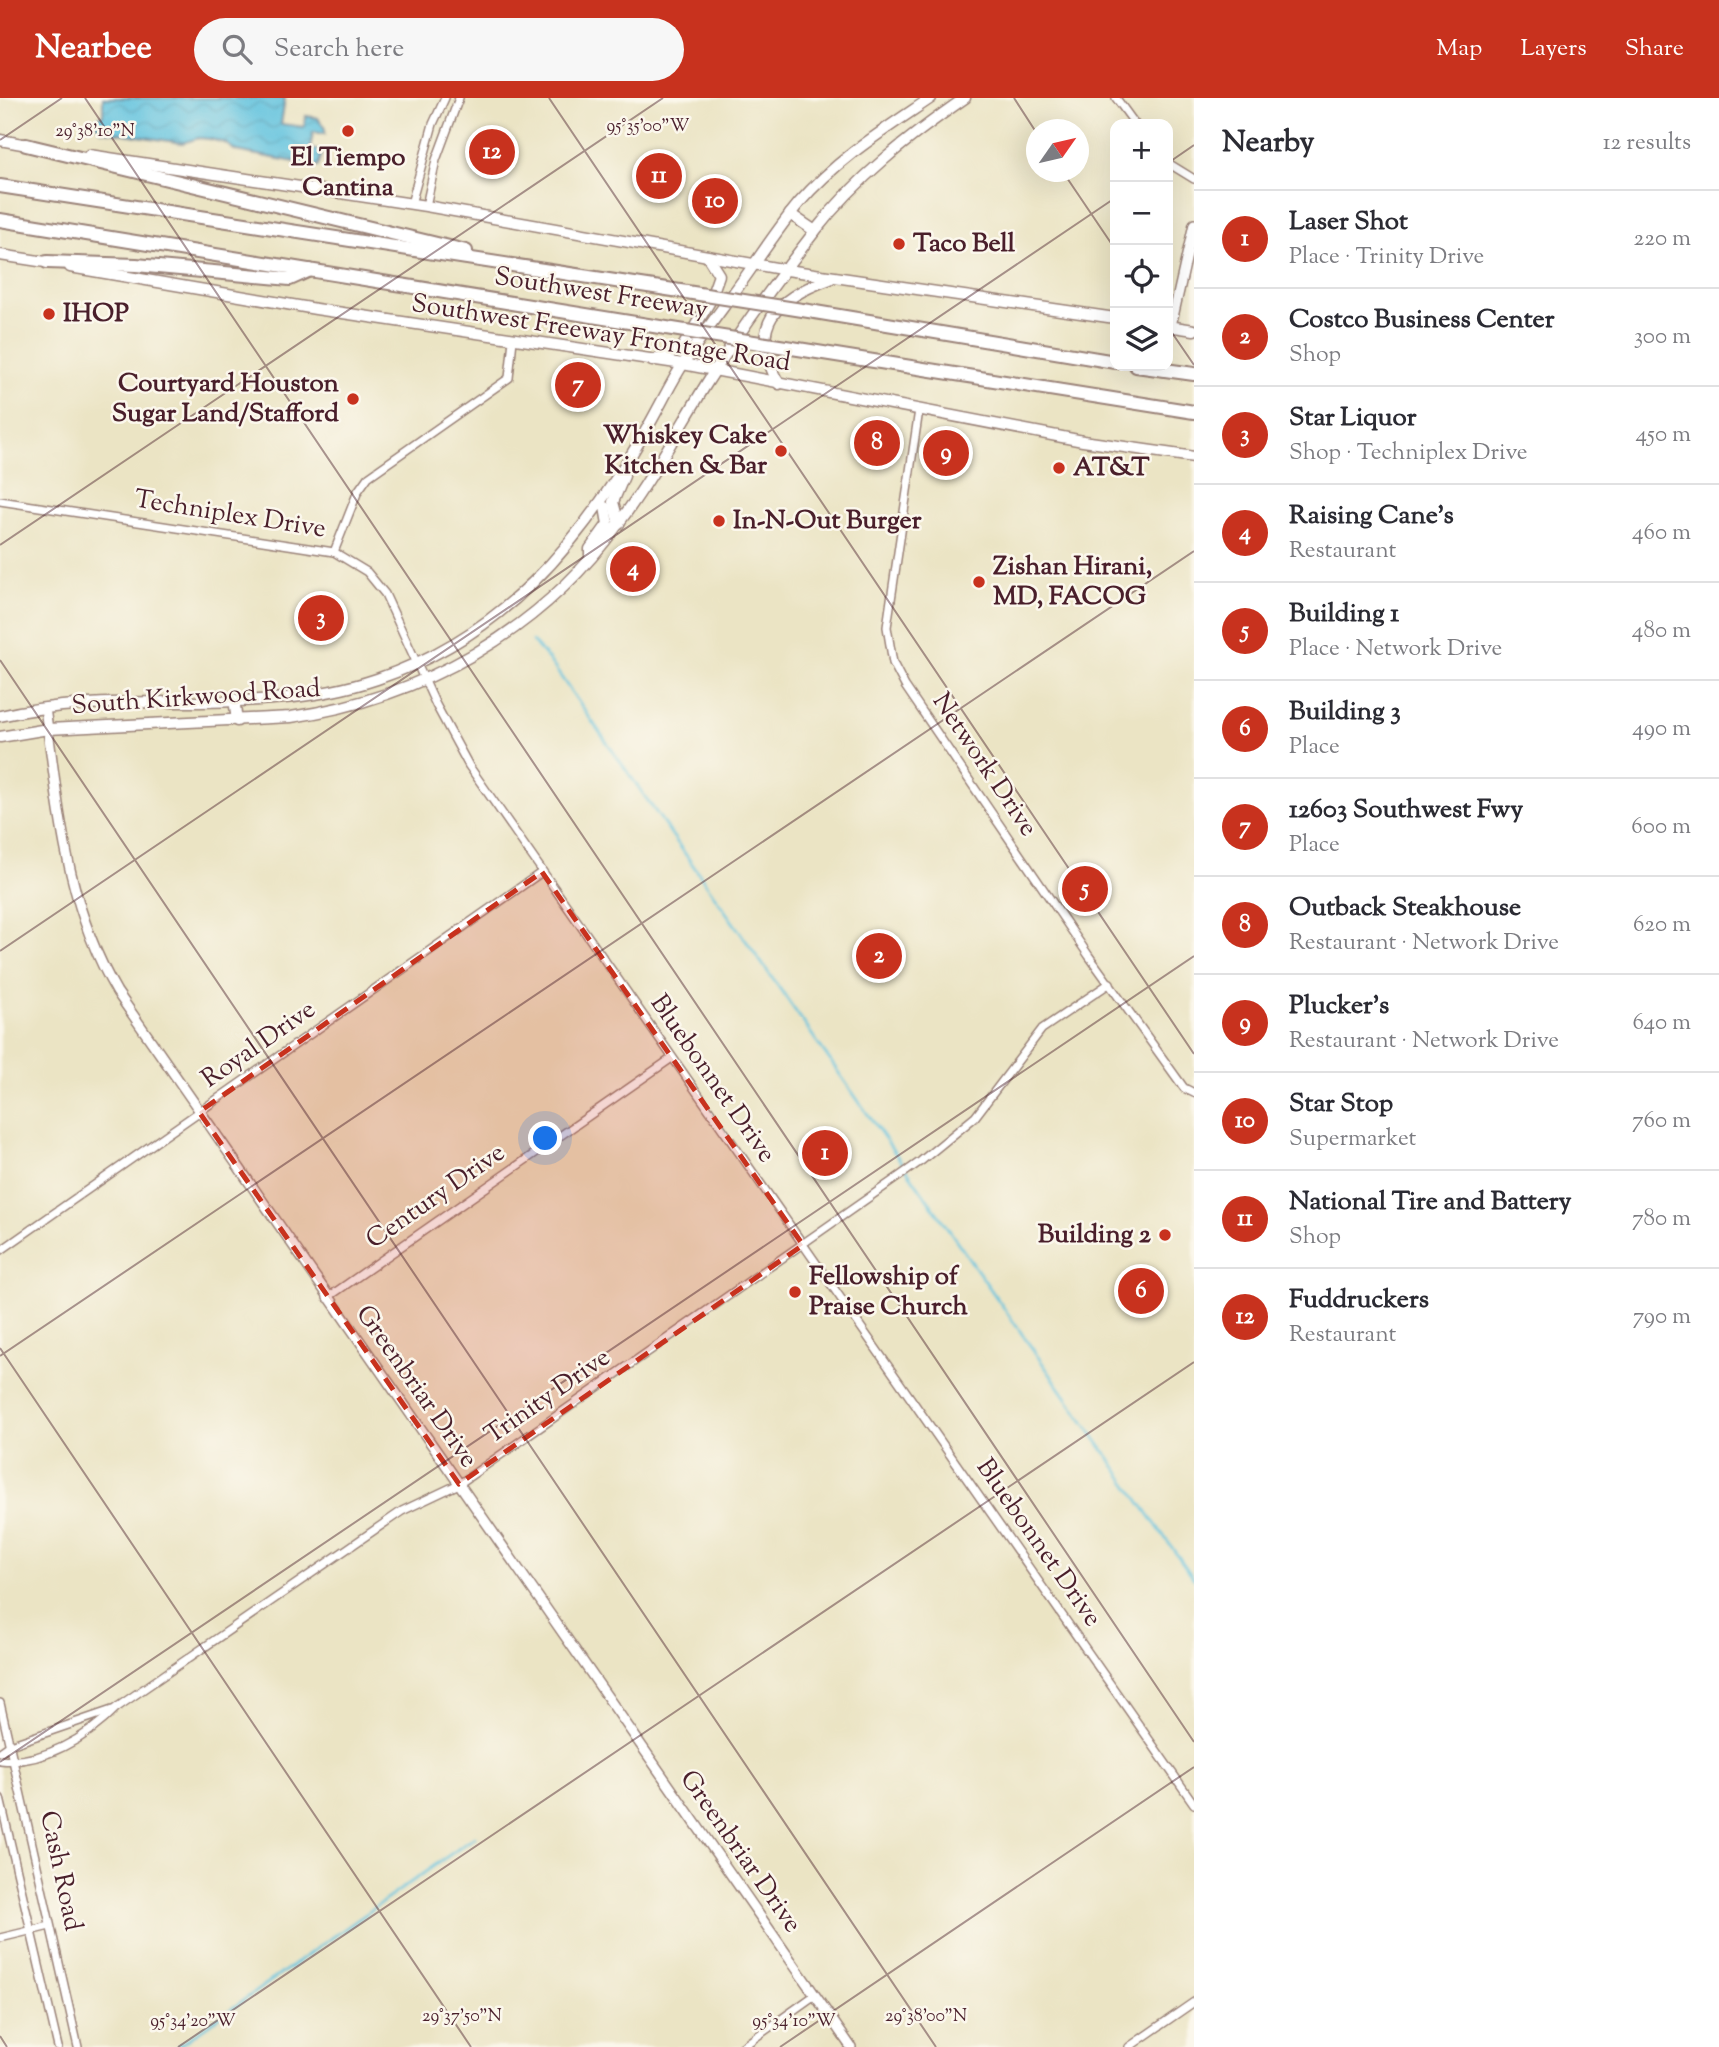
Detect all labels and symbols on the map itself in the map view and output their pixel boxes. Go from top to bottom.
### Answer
text: 95°35'00"W [606,114,690,140]
text: 29°38'10"N [55,119,135,145]
north arrow [1026,119,1089,182]
marker: El Tiempo Cantina [340,123,356,139]
pin: 12 [469,126,515,178]
place label: El Tiempo Cantina [291,140,405,207]
pin: 11 [636,150,682,202]
pin: 10 [692,175,738,227]
place label: Taco Bell [913,226,1016,263]
marker: Taco Bell [891,236,907,252]
street label: Southwest Freeway [492,259,710,329]
street label: Southwest Freeway Frontage Road [409,286,794,382]
place label: IHOP [63,296,129,333]
marker: IHOP [41,306,57,322]
pin: 7 [555,359,601,411]
place label: Courtyard Houston Sugar Land/Stafford [112,366,340,433]
marker: Courtyard Houston Sugar Land/Stafford [345,391,361,407]
pin: 8 [854,417,900,469]
place label: Whiskey Cake Kitchen & Bar [603,418,767,485]
pin: 9 [923,427,969,479]
marker: Whiskey Cake Kitchen & Bar [773,443,789,459]
place label: AT&T [1073,450,1150,487]
marker: AT&T [1051,460,1067,476]
street label: Techniplex Drive [132,482,328,548]
place label: In-N-Out Burger [733,503,922,540]
marker: In-N-Out Burger [711,513,727,529]
pin: 4 [610,543,656,595]
place label: Zishan Hirani, MD, FACOG [993,549,1152,616]
marker: Zishan Hirani, MD, FACOG [971,574,987,590]
pin: 3 [298,592,344,644]
street label: South Kirkwood Road [70,671,322,725]
street label: Network Drive [922,686,1046,844]
pin: 5 [1062,863,1108,915]
pin: 2 [856,930,902,982]
street label: Bluebonnet Drive [640,987,784,1171]
street label: Royal Drive [194,992,324,1098]
your location [528,1121,562,1155]
pin: 1 [802,1127,848,1179]
street label: Century Drive [359,1135,513,1259]
place label: Building 2 [1038,1217,1152,1254]
marker: Building 2 [1157,1227,1173,1243]
place label: Fellowship of Praise Church [809,1259,969,1326]
pin: 6 [1118,1265,1164,1317]
marker: Fellowship of Praise Church [787,1284,803,1300]
street label: Greenbriar Drive [346,1298,486,1476]
street label: Trinity Drive [478,1340,618,1454]
street label: Bluebonnet Drive [966,1451,1110,1635]
street label: Greenbriar Drive [670,1763,810,1941]
street label: Cash Road [29,1807,91,1935]
text: 29°37'50"N [422,2004,502,2030]
text: 29°38'00"N [885,2004,967,2030]
text: 95°34'20"W [150,2009,236,2035]
text: 95°34'10"W [752,2009,836,2035]

